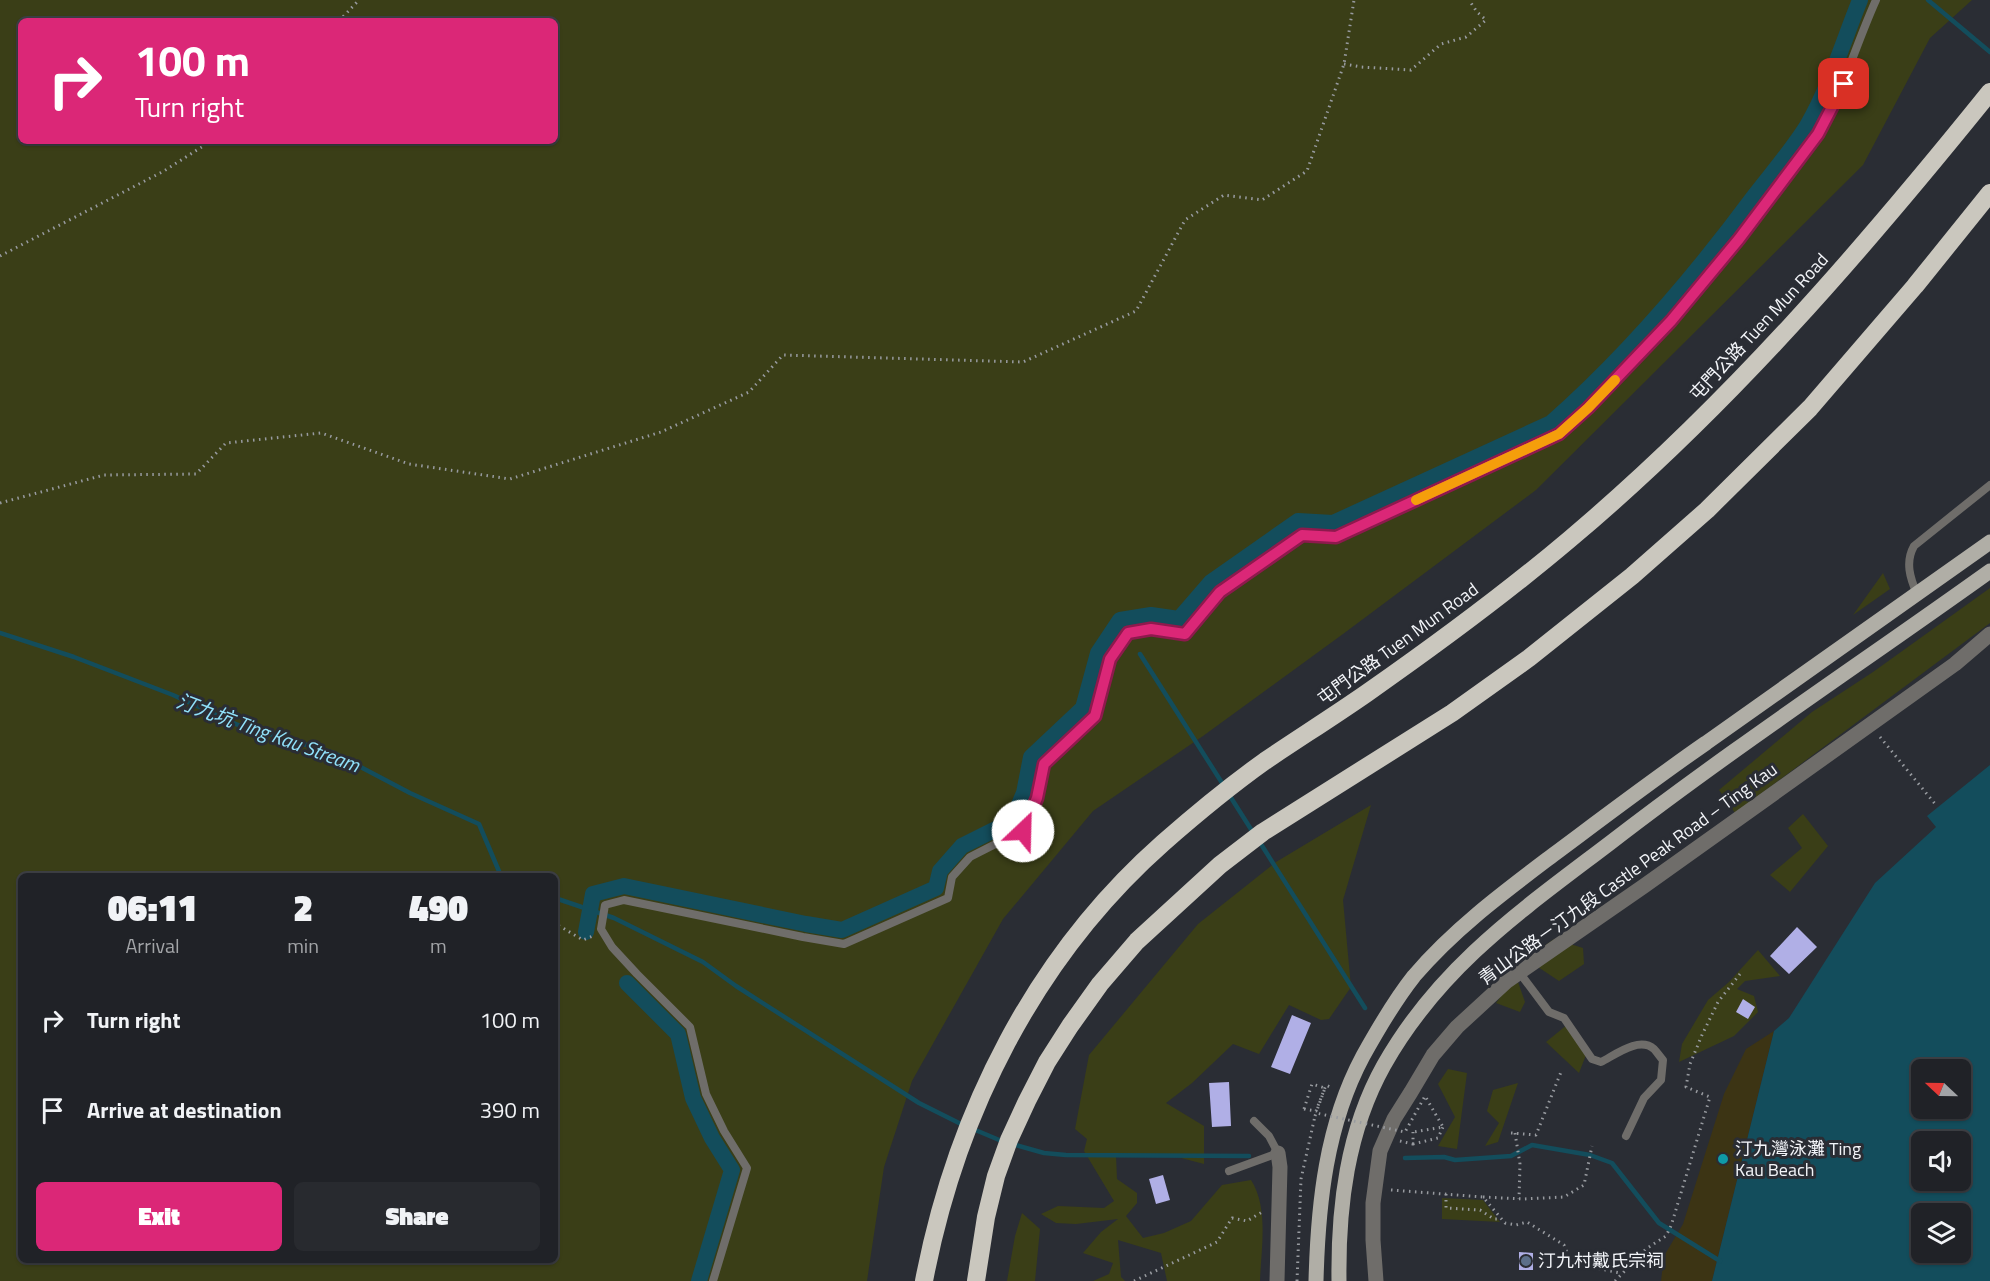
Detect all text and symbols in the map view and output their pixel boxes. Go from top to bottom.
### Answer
text: 100 m [135,28,250,92]
icon: right [36,42,114,120]
pin [1818,58,1869,109]
icon: arrive [1827,67,1860,100]
text: Turn right [135,86,244,127]
street label: 屯門公路 Tuen Mun Road [1683,247,1834,407]
street label: 屯門公路 Tuen Mun Road [1312,576,1484,711]
water label: 汀九坑 Ting Kau Stream [172,685,365,780]
street label: 青山公路－汀九段 Castle Peak Road – Ting Kau [1473,756,1783,991]
position arrow [991,799,1055,863]
text: 06:11 [108,880,197,935]
text: 2 [293,880,313,935]
text: 490 [409,880,468,935]
text: Arrival [125,930,180,961]
text: min [287,930,319,961]
text: m [430,930,447,961]
text: Turn right [87,1003,181,1037]
text: 100 m [480,1003,540,1037]
icon: right [36,1004,69,1037]
north arrow [1911,1059,1971,1119]
map controls [1911,1059,1971,1263]
text: Arrive at destination [87,1093,282,1127]
text: 390 m [480,1093,540,1127]
icon: arrive [36,1094,69,1127]
button: sound [1911,1131,1971,1191]
place label: 汀九灣泳灘 Ting Kau Beach [1735,1135,1861,1183]
marker: 汀九灣泳灘 Ting Kau Beach [1716,1152,1730,1166]
button: Exit [36,1182,282,1251]
button: Share [294,1182,540,1251]
button: layers [1911,1203,1971,1263]
place label: 汀九村戴氏宗祠 [1538,1247,1664,1274]
marker: 汀九村戴氏宗祠 [1519,1254,1533,1268]

